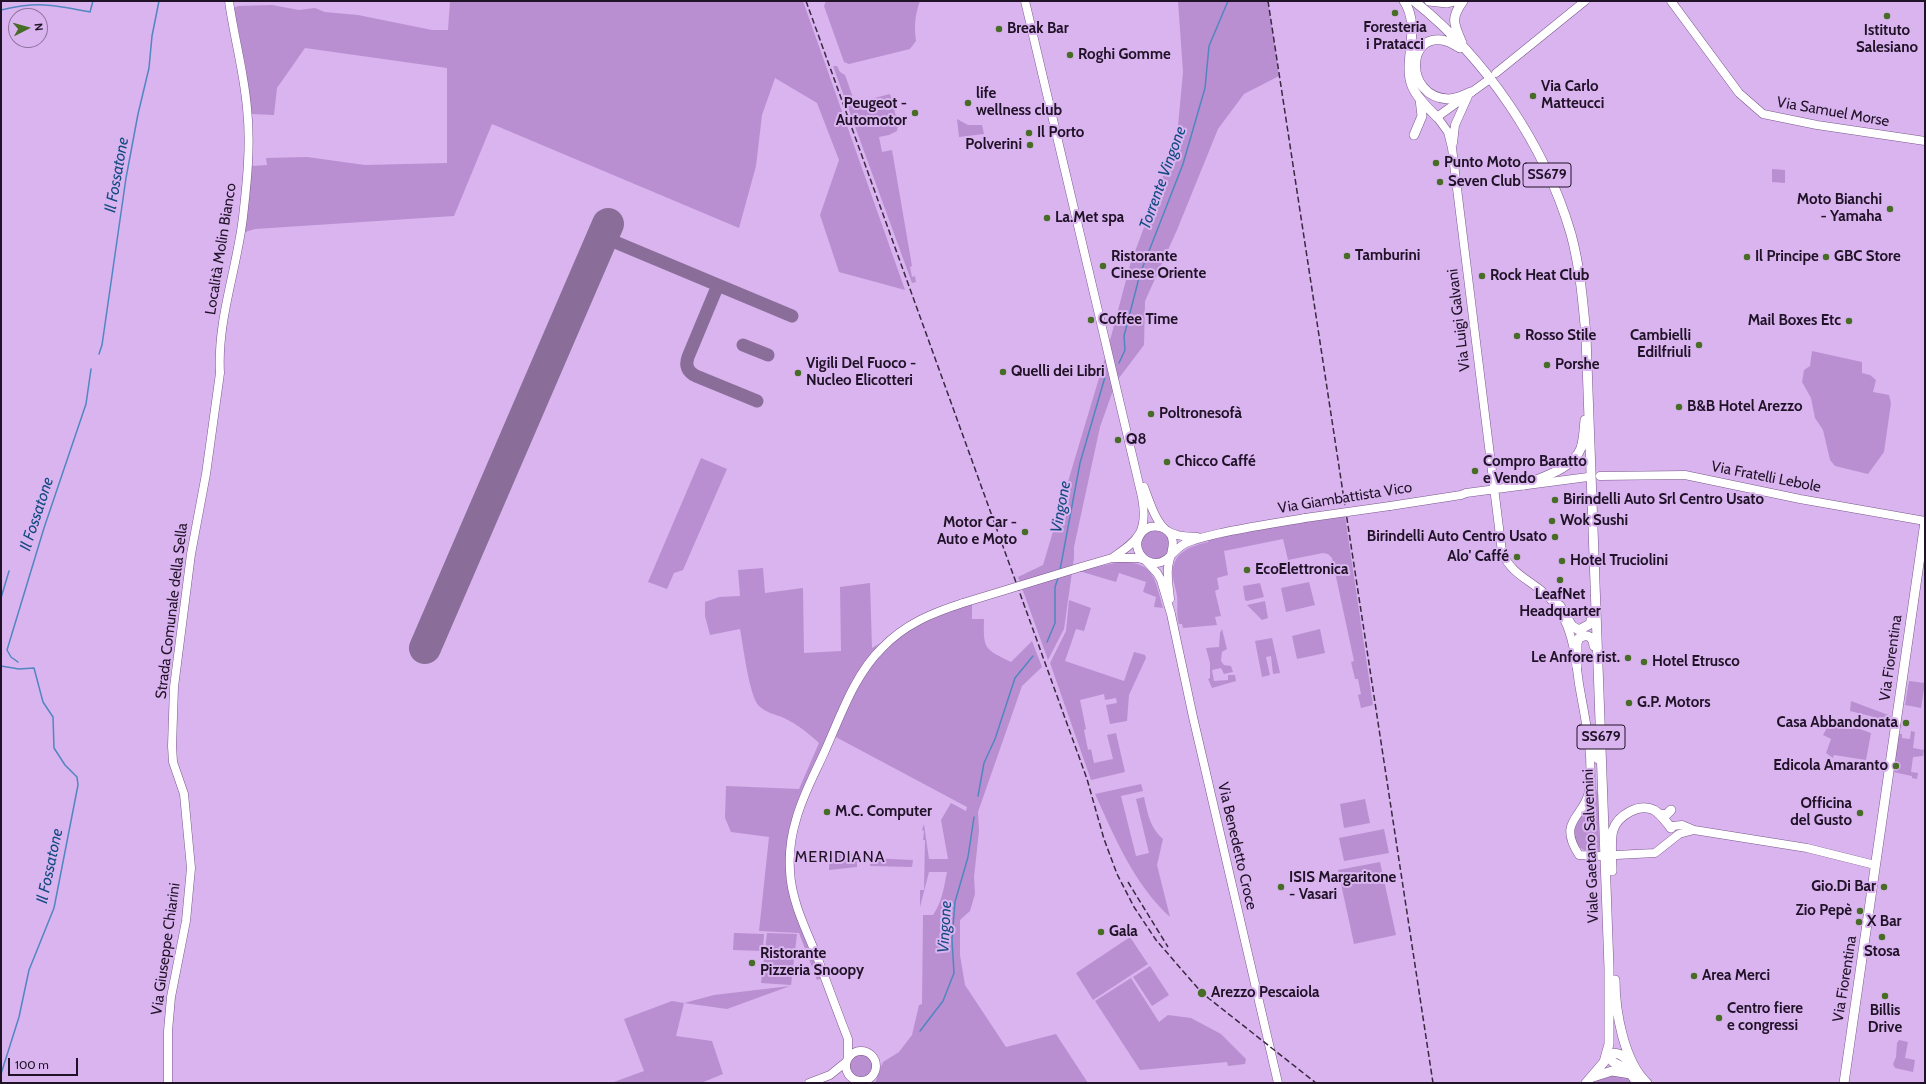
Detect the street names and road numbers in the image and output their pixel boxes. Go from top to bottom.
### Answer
street label: Via Samuel Morse [1775,93,1891,131]
road number: SS679 [1523,163,1571,187]
street label: Località Molin Bianco [202,182,240,316]
street label: Via Luigi Galvani [1444,268,1474,372]
street label: Via Fratelli Lebole [1710,458,1822,496]
street label: Via Giambattista Vico [1277,479,1413,517]
street label: Strada Comunale della Sella [152,522,192,700]
street label: Via Fiorentina [1876,614,1906,702]
road number: SS679 [1577,725,1625,749]
street label: Viale Gaetano Salvemini [1579,769,1603,923]
street label: Via Benedetto Croce [1214,781,1260,911]
street label: Via Giuseppe Chiarini [148,882,184,1016]
street label: Via Fiorentina [1829,935,1861,1023]

